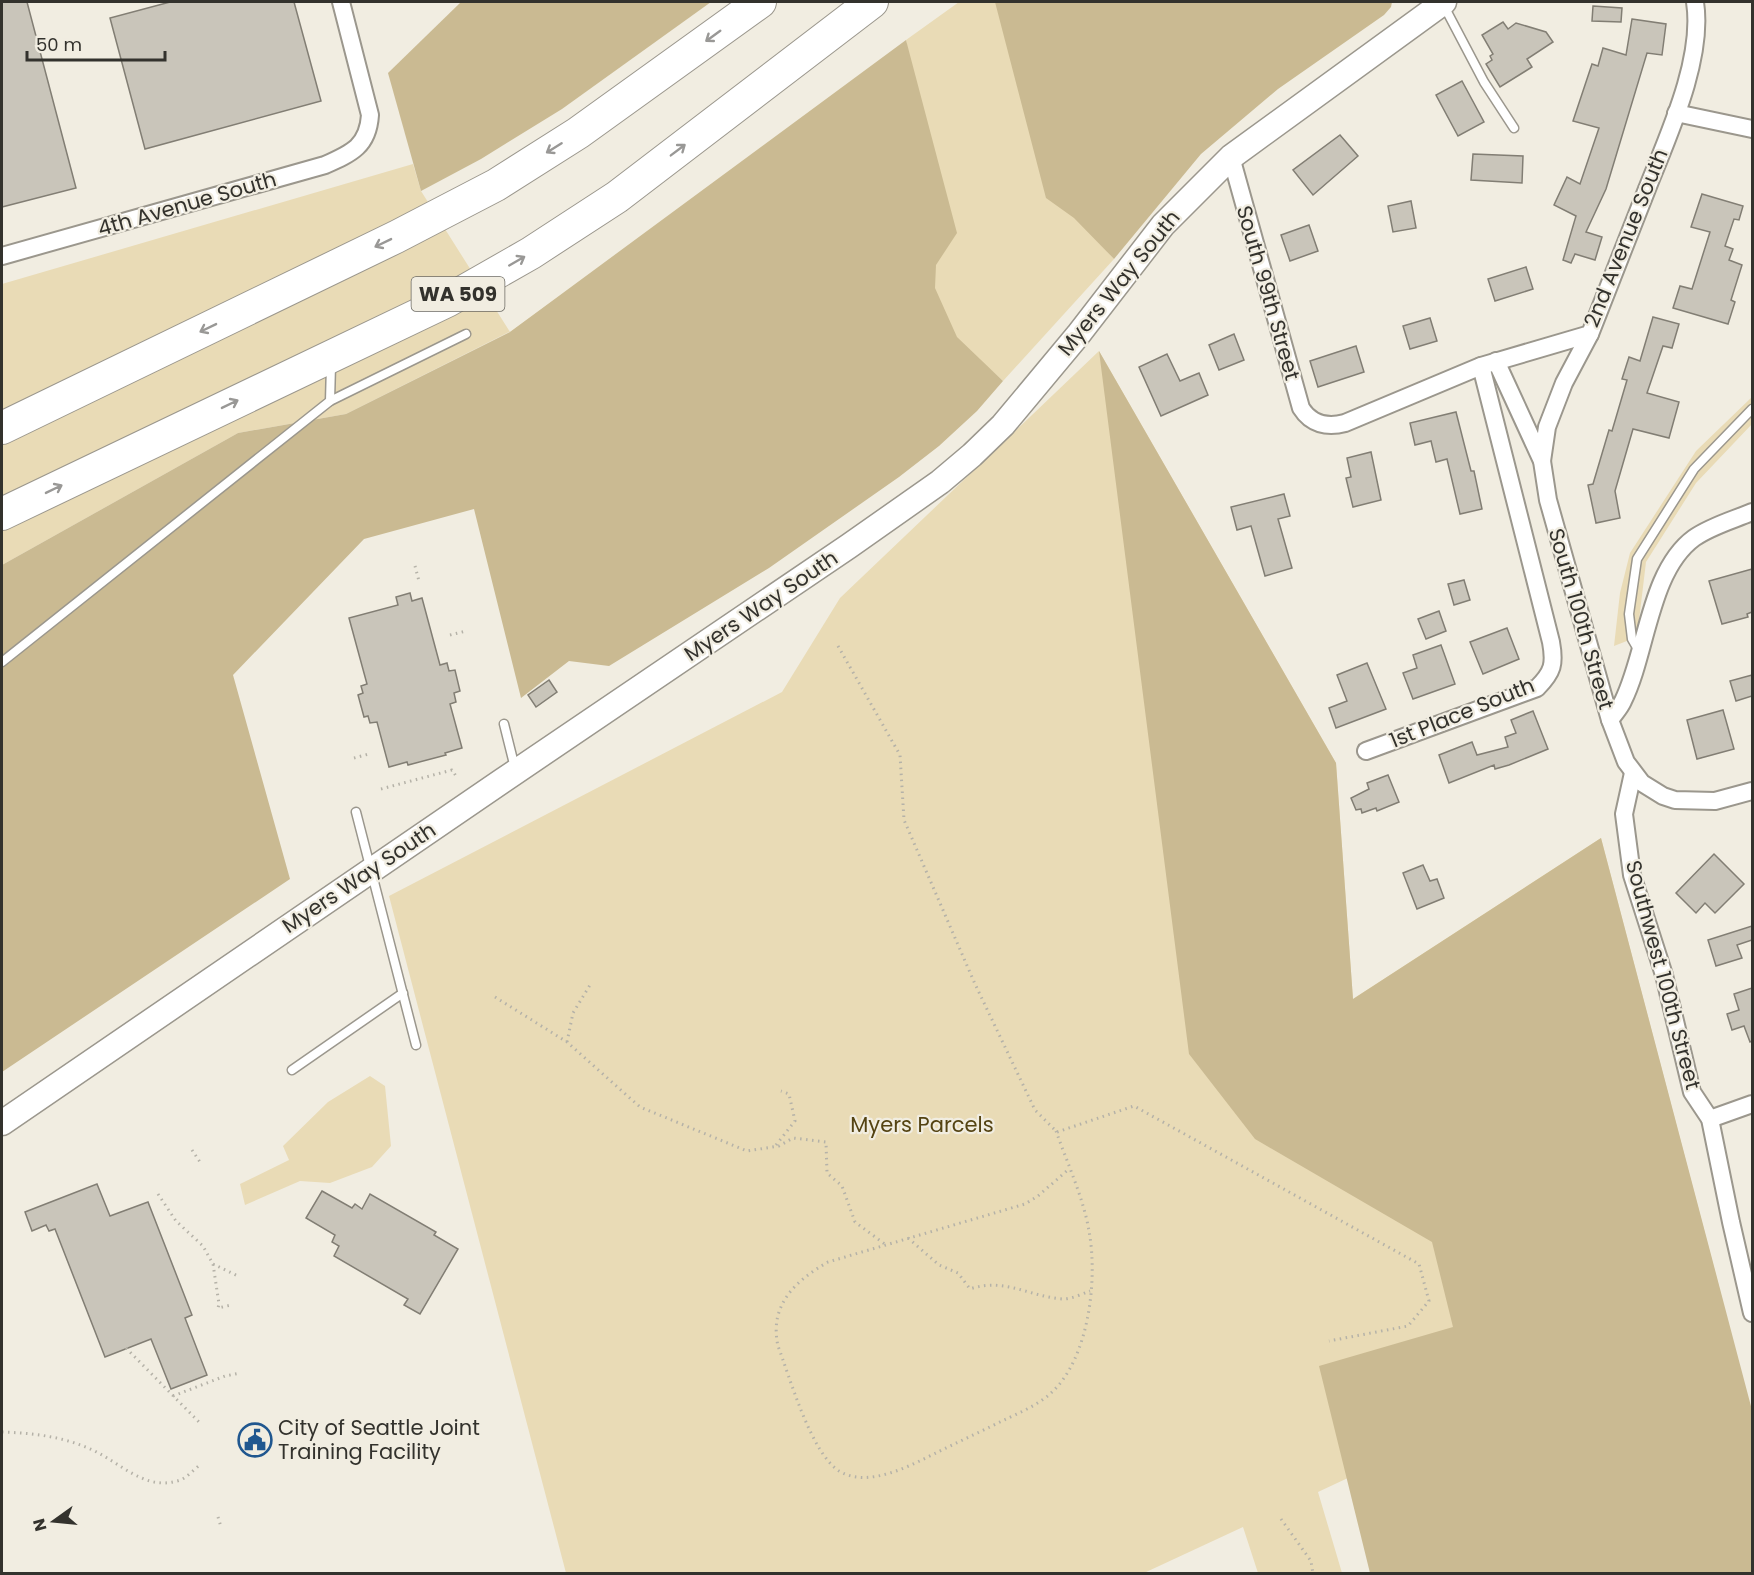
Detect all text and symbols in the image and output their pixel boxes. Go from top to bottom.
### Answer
scale bar [27,24,165,62]
one-way arrow [705,30,721,42]
text: 50 m [36,32,82,57]
one-way arrow [546,143,563,155]
one-way arrow [669,144,685,157]
street label: 2nd Avenue South [1576,144,1675,331]
street label: 4th Avenue South [94,164,280,243]
street label: South 99th Street [1230,202,1307,384]
street label: Myers Way South [1051,204,1186,362]
one-way arrow [375,237,393,249]
one-way arrow [508,254,525,266]
road number: WA 509 [412,277,504,311]
one-way arrow [199,322,217,334]
one-way arrow [221,398,239,410]
one-way arrow [45,482,63,494]
street label: South 100th Street [1542,525,1621,713]
street label: Myers Way South [678,543,843,668]
street label: 1st Place South [1385,670,1539,755]
street label: Myers Way South [276,815,441,940]
street label: Southwest 100th Street [1619,857,1708,1093]
park label: Myers Parcels [850,1110,994,1139]
place label: City of Seattle Joint Training Facility [278,1413,480,1466]
public building icon: City of Seattle Joint Training Facility [237,1422,273,1458]
north arrow [24,1491,84,1551]
text: N [27,1516,53,1534]

